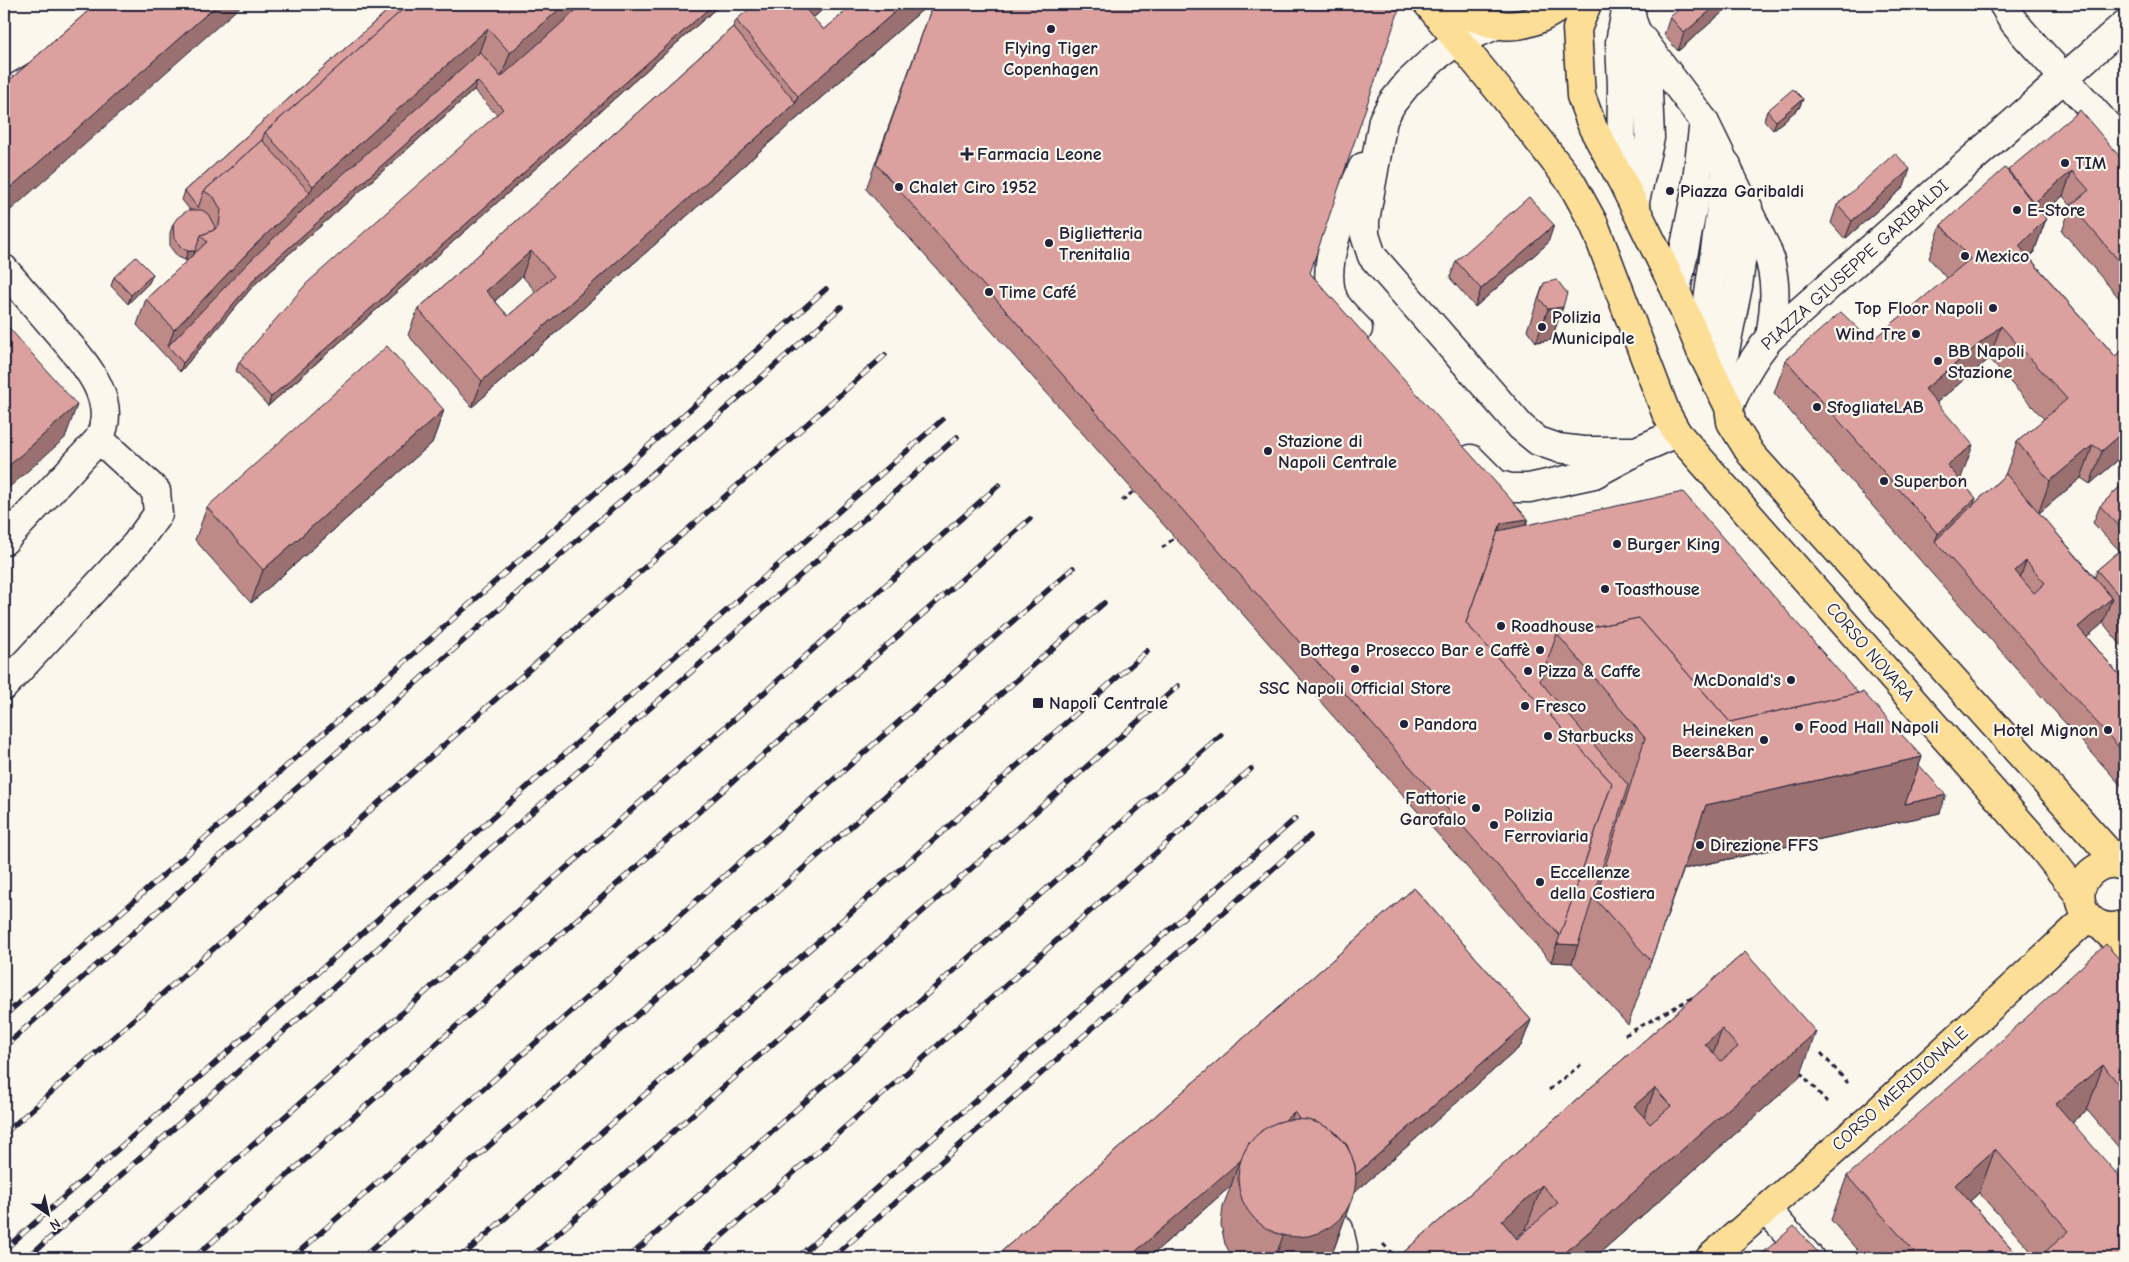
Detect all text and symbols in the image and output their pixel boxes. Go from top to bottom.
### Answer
marker: Flying Tiger Copenhagen [1045,23,1057,35]
place label: Flying Tiger Copenhagen [1003,38,1099,80]
place label: Farmacia Leone [977,144,1102,165]
marker: Farmacia Leone [961,148,973,160]
place label: TIM [2075,153,2106,174]
marker: TIM [2059,157,2071,169]
street label: PIAZZA GIUSEPPE GARIBALDI [1757,175,1953,355]
place label: Chalet Ciro 1952 [909,177,1037,198]
marker: Chalet Ciro 1952 [893,181,905,193]
place label: Piazza Garibaldi [1680,181,1804,202]
marker: Piazza Garibaldi [1664,185,1676,197]
place label: E-Store [2027,200,2085,221]
marker: E-Store [2011,204,2023,216]
place label: Biglietteria Trenitalia [1059,223,1143,265]
marker: Biglietteria Trenitalia [1043,237,1055,249]
place label: Mexico [1975,246,2029,267]
marker: Mexico [1959,250,1971,262]
place label: Time Café [999,282,1077,303]
marker: Time Café [983,286,995,298]
place label: Top Floor Napoli [1855,298,1983,319]
marker: Top Floor Napoli [1987,302,1999,314]
place label: Polizia Municipale [1552,307,1635,349]
marker: Polizia Municipale [1536,321,1548,333]
place label: Wind Tre [1836,324,1906,345]
marker: Wind Tre [1910,328,1922,340]
place label: BB Napoli Stazione [1948,341,2025,383]
marker: BB Napoli Stazione [1932,355,1944,367]
place label: SfogliateLAB [1827,397,1924,418]
marker: SfogliateLAB [1811,401,1823,413]
place label: Stazione di Napoli Centrale [1278,431,1397,473]
marker: Stazione di Napoli Centrale [1262,445,1274,457]
place label: Superbon [1894,471,1967,492]
marker: Superbon [1878,475,1890,487]
place label: Burger King [1627,534,1721,555]
marker: Burger King [1611,538,1623,550]
place label: Toasthouse [1615,579,1700,600]
marker: Toasthouse [1599,583,1611,595]
street label: CORSO NOVARA [1821,598,1919,706]
place label: Roadhouse [1511,616,1594,637]
marker: Roadhouse [1495,620,1507,632]
place label: Bottega Prosecco Bar e Caffè [1300,640,1530,661]
marker: Bottega Prosecco Bar e Caffè [1534,644,1546,656]
place label: Pizza & Caffe [1538,661,1641,682]
marker: SSC Napoli Official Store [1349,663,1361,675]
marker: Pizza & Caffe [1522,665,1534,677]
place label: McDonald's [1694,670,1781,691]
marker: McDonald's [1785,674,1797,686]
place label: SSC Napoli Official Store [1259,678,1451,699]
place label: Napoli Centrale [1049,693,1168,714]
marker: Napoli Centrale [1031,696,1045,710]
place label: Fresco [1535,696,1586,717]
marker: Fresco [1519,700,1531,712]
place label: Pandora [1414,714,1477,735]
place label: Food Hall Napoli [1809,717,1939,738]
marker: Pandora [1398,718,1410,730]
place label: Heineken Beers&Bar [1672,720,1755,762]
place label: Hotel Mignon [1993,720,2098,741]
marker: Food Hall Napoli [1793,721,1805,733]
marker: Hotel Mignon [2102,724,2114,736]
place label: Starbucks [1558,726,1634,747]
marker: Starbucks [1542,730,1554,742]
marker: Heineken Beers&Bar [1758,734,1770,746]
place label: Fattorie Garofalo [1400,788,1466,830]
marker: Fattorie Garofalo [1470,802,1482,814]
place label: Polizia Ferroviaria [1504,805,1589,847]
marker: Polizia Ferroviaria [1488,819,1500,831]
place label: Direzione FFS [1710,835,1818,856]
marker: Direzione FFS [1694,839,1706,851]
place label: Eccellenze della Costiera [1550,862,1655,904]
marker: Eccellenze della Costiera [1534,876,1546,888]
street label: CORSO MERIDIONALE [1828,1022,1972,1156]
north arrow [22,1190,72,1240]
text: N [46,1215,64,1234]

